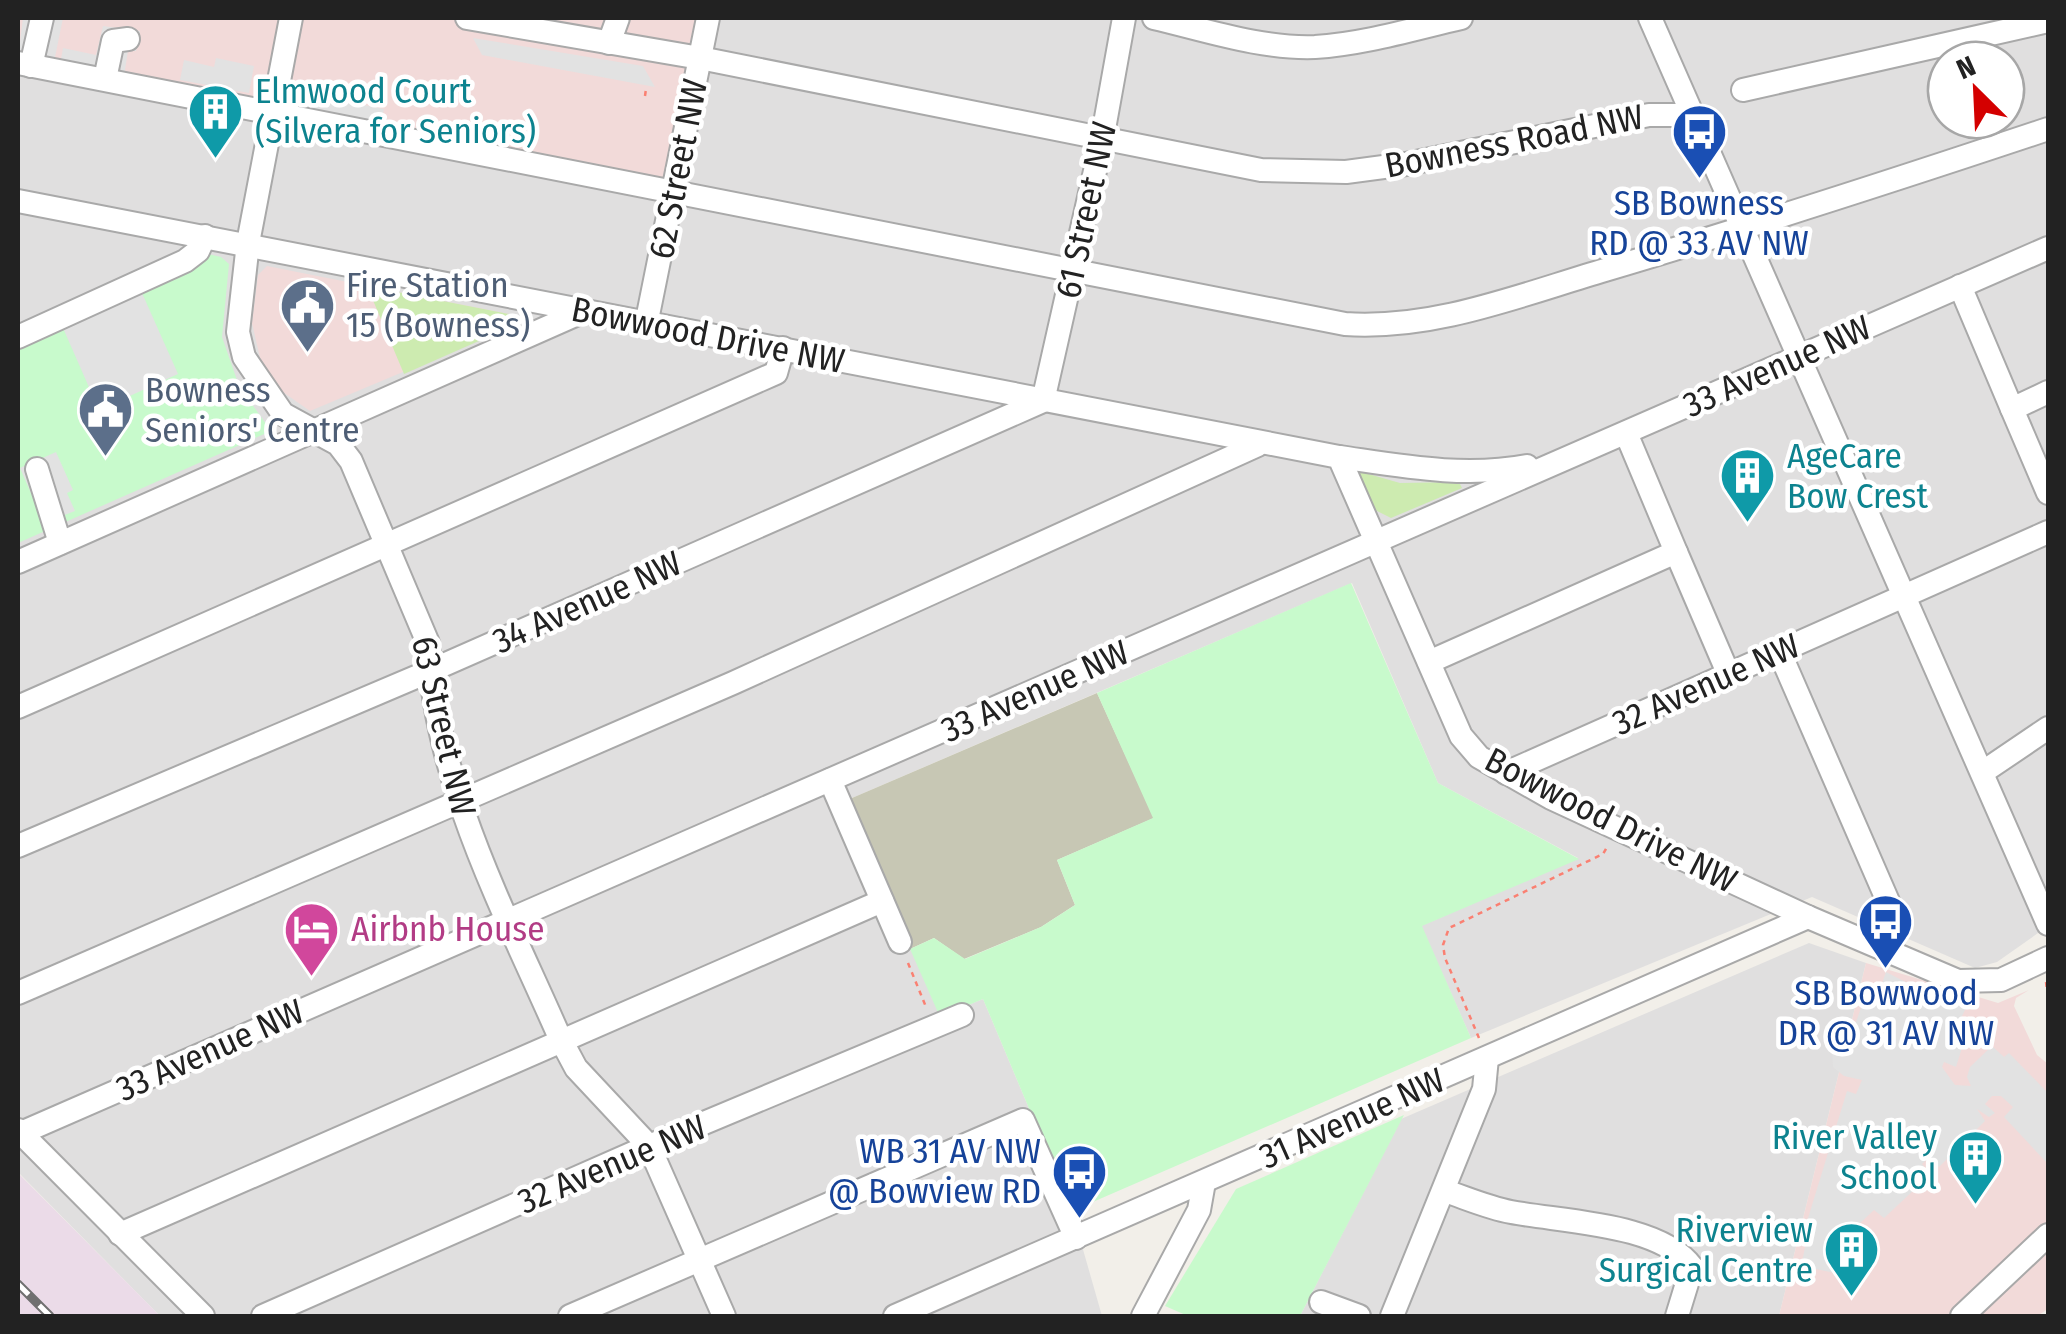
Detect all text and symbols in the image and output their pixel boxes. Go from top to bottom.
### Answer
north arrow [1926,40,2026,140]
text: N [1952,49,1980,86]
place label: Elmwood Court (Silvera for Seniors) [255,70,536,152]
street label: 62 Street NW [640,75,716,263]
building icon: Elmwood Court (Silvera for Seniors) [186,81,246,160]
street label: Bowness Road NW [1381,95,1647,187]
bus stop icon: SB Bowness RD @ 33 AV NW [1669,102,1729,181]
street label: 61 Street NW [1047,118,1125,302]
place label: SB Bowness RD @ 33 AV NW [1589,182,1809,264]
place label: Fire Station 15 (Bowness) [346,264,530,346]
public building icon: Fire Station 15 (Bowness) [277,275,337,354]
street label: Bowwood Drive NW [568,288,848,382]
street label: 33 Avenue NW [1677,306,1877,426]
place label: Bowness Seniors' Centre [145,369,360,451]
public building icon: Bowness Seniors' Centre [76,380,136,459]
place label: AgeCare Bow Crest [1787,435,1928,517]
building icon: AgeCare Bow Crest [1718,446,1778,525]
street label: 34 Avenue NW [486,542,688,662]
street label: 32 Avenue NW [1606,624,1806,744]
street label: 33 Avenue NW [935,631,1135,751]
street label: 63 Street NW [403,632,485,820]
street label: Bowwood Drive NW [1478,738,1744,902]
bus stop icon: SB Bowwood DR @ 31 AV NW [1856,892,1916,971]
hotel icon: Airbnb House [282,899,342,978]
place label: Airbnb House [351,908,545,950]
place label: SB Bowwood DR @ 31 AV NW [1778,972,1994,1054]
street label: 33 Avenue NW [110,990,310,1110]
street label: 31 Avenue NW [1253,1059,1451,1177]
street label: 32 Avenue NW [512,1106,712,1222]
place label: River Valley School [1772,1116,1937,1198]
building icon: River Valley School [1946,1127,2006,1206]
place label: WB 31 AV NW @ Bowview RD [828,1130,1041,1212]
bus stop icon: WB 31 AV NW @ Bowview RD [1050,1141,1110,1220]
place label: Riverview Surgical Centre [1599,1209,1813,1291]
building icon: Riverview Surgical Centre [1822,1220,1882,1299]

